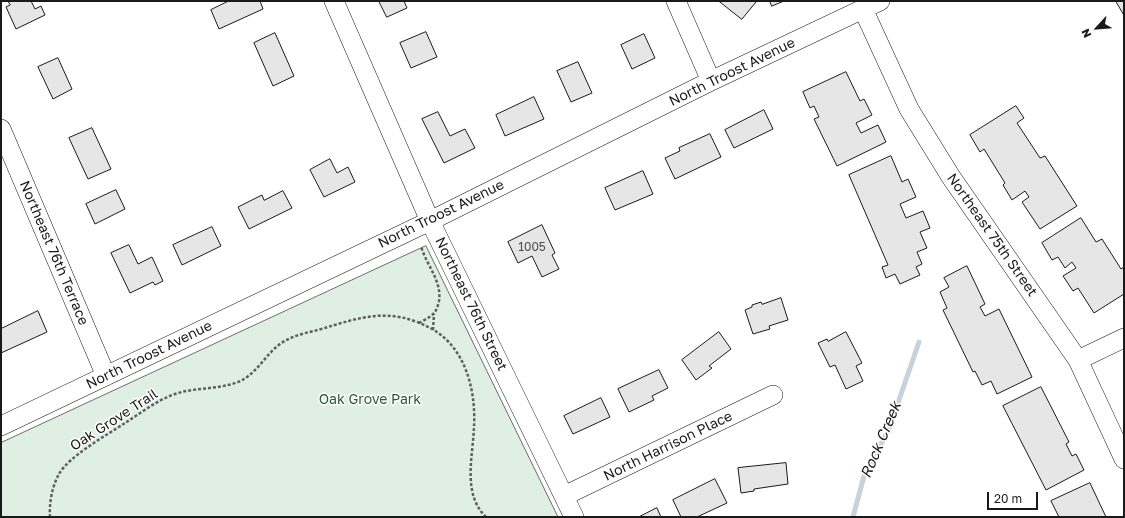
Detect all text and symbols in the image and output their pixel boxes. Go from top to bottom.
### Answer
north arrow [1077,8,1117,48]
text: N [1078,27,1093,40]
street label: North Troost Avenue [666,34,798,110]
street label: Northeast 75th Street [943,170,1041,300]
street label: North Troost Avenue [375,176,507,252]
street label: Northeast 76th Terrace [16,178,92,328]
street label: Northeast 76th Street [431,234,511,374]
house number: 1005 [518,240,546,254]
street label: North Troost Avenue [83,317,215,393]
street label: Oak Grove Trail [67,385,161,455]
park label: Oak Grove Park [319,392,421,408]
water label: Rock Creek [857,399,905,481]
street label: North Harrison Place [601,408,735,484]
scale bar [989,484,1040,510]
text: 20 m [994,491,1022,506]

